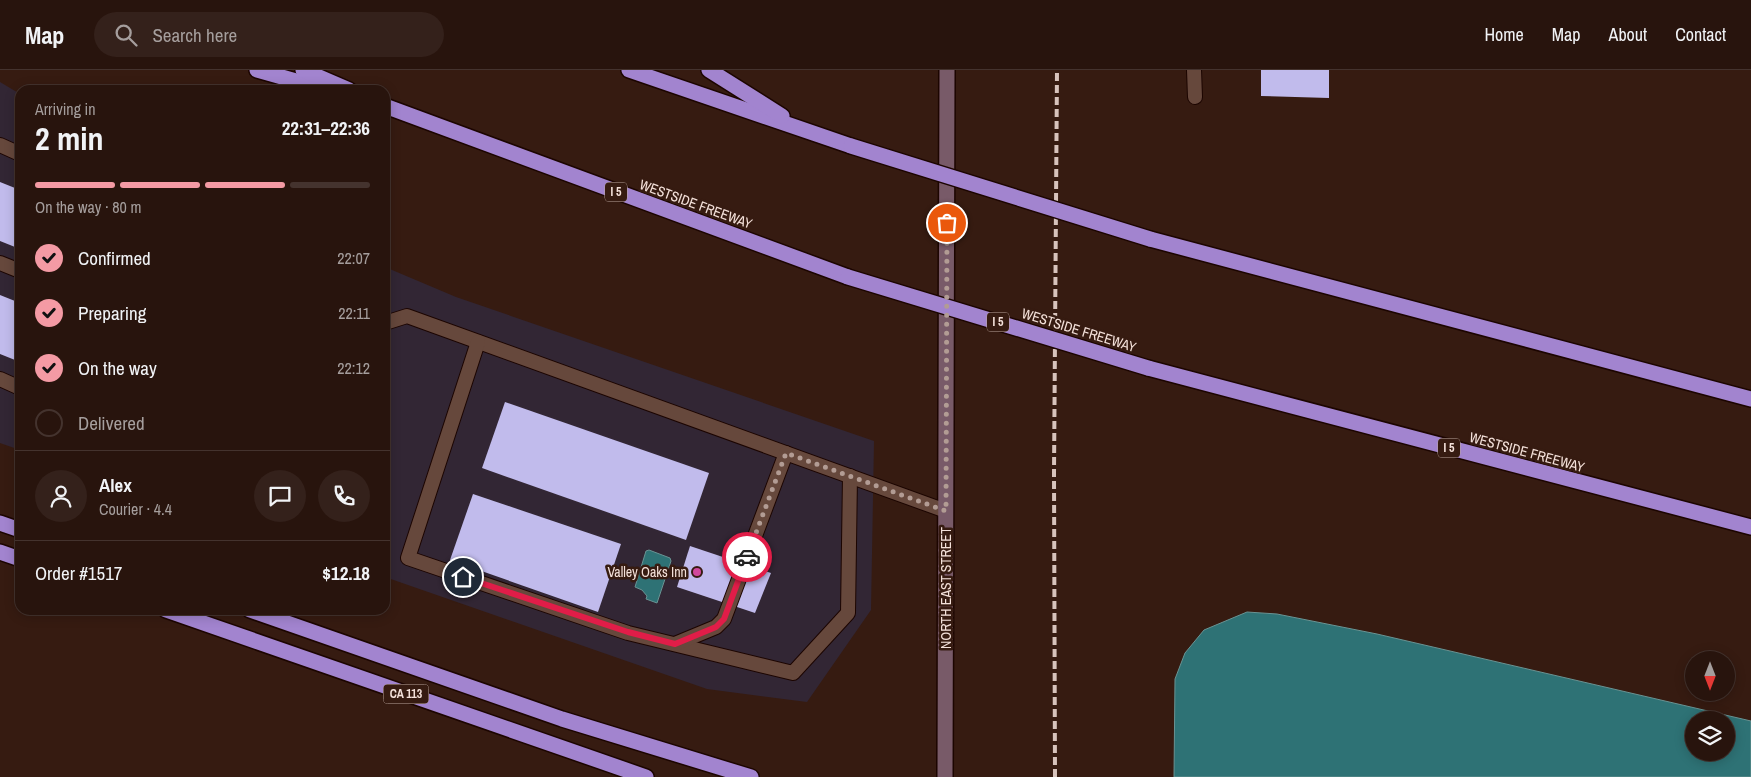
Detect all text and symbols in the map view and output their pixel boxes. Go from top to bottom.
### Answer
search box [94,12,444,57]
text: Map [25,19,64,51]
icon: search [112,21,140,49]
text: Search here [152,22,237,48]
text: Home [1484,22,1524,47]
text: Map [1552,22,1581,47]
text: About [1609,22,1647,47]
text: Contact [1675,22,1726,47]
text: Arriving in [35,98,96,120]
text: 22:31–22:36 [282,115,370,141]
text: 2 min [35,117,104,160]
street label: WESTSIDE FREEWAY [637,175,755,233]
road number: I 5 [605,182,627,202]
text: On the way · 80 m [35,196,141,218]
pin [926,202,968,244]
icon: bag [933,209,961,237]
icon: check [35,244,63,272]
text: Confirmed [78,245,151,271]
text: 22:07 [337,247,370,269]
icon: check [35,299,63,327]
text: Preparing [78,300,146,326]
text: 22:11 [338,302,370,324]
street label: WESTSIDE FREEWAY [1020,304,1139,356]
road number: I 5 [987,312,1009,332]
icon: check [35,354,63,382]
text: On the way [78,355,157,381]
text: 22:12 [337,357,370,379]
text: Delivered [78,410,145,436]
street label: WESTSIDE FREEWAY [1467,428,1587,476]
road number: I 5 [1438,438,1460,458]
button: person [35,470,87,522]
button: chat [254,470,306,522]
button: phone [318,470,370,522]
text: Alex [99,472,132,498]
text: Courier · 4.4 [99,498,172,520]
street label: NORTH EAST STREET [937,527,955,649]
courier [722,532,772,582]
icon: car [733,543,761,571]
pin [442,556,484,598]
text: Order #1517 [35,560,122,586]
text: $12.18 [322,560,370,586]
icon: home [449,563,477,591]
place label: Valley Oaks Inn [607,563,687,581]
marker: Valley Oaks Inn [691,566,703,578]
north arrow [1685,651,1735,701]
map controls [1685,651,1735,761]
road number: CA 113 [384,684,428,704]
button: layers [1685,711,1735,761]

